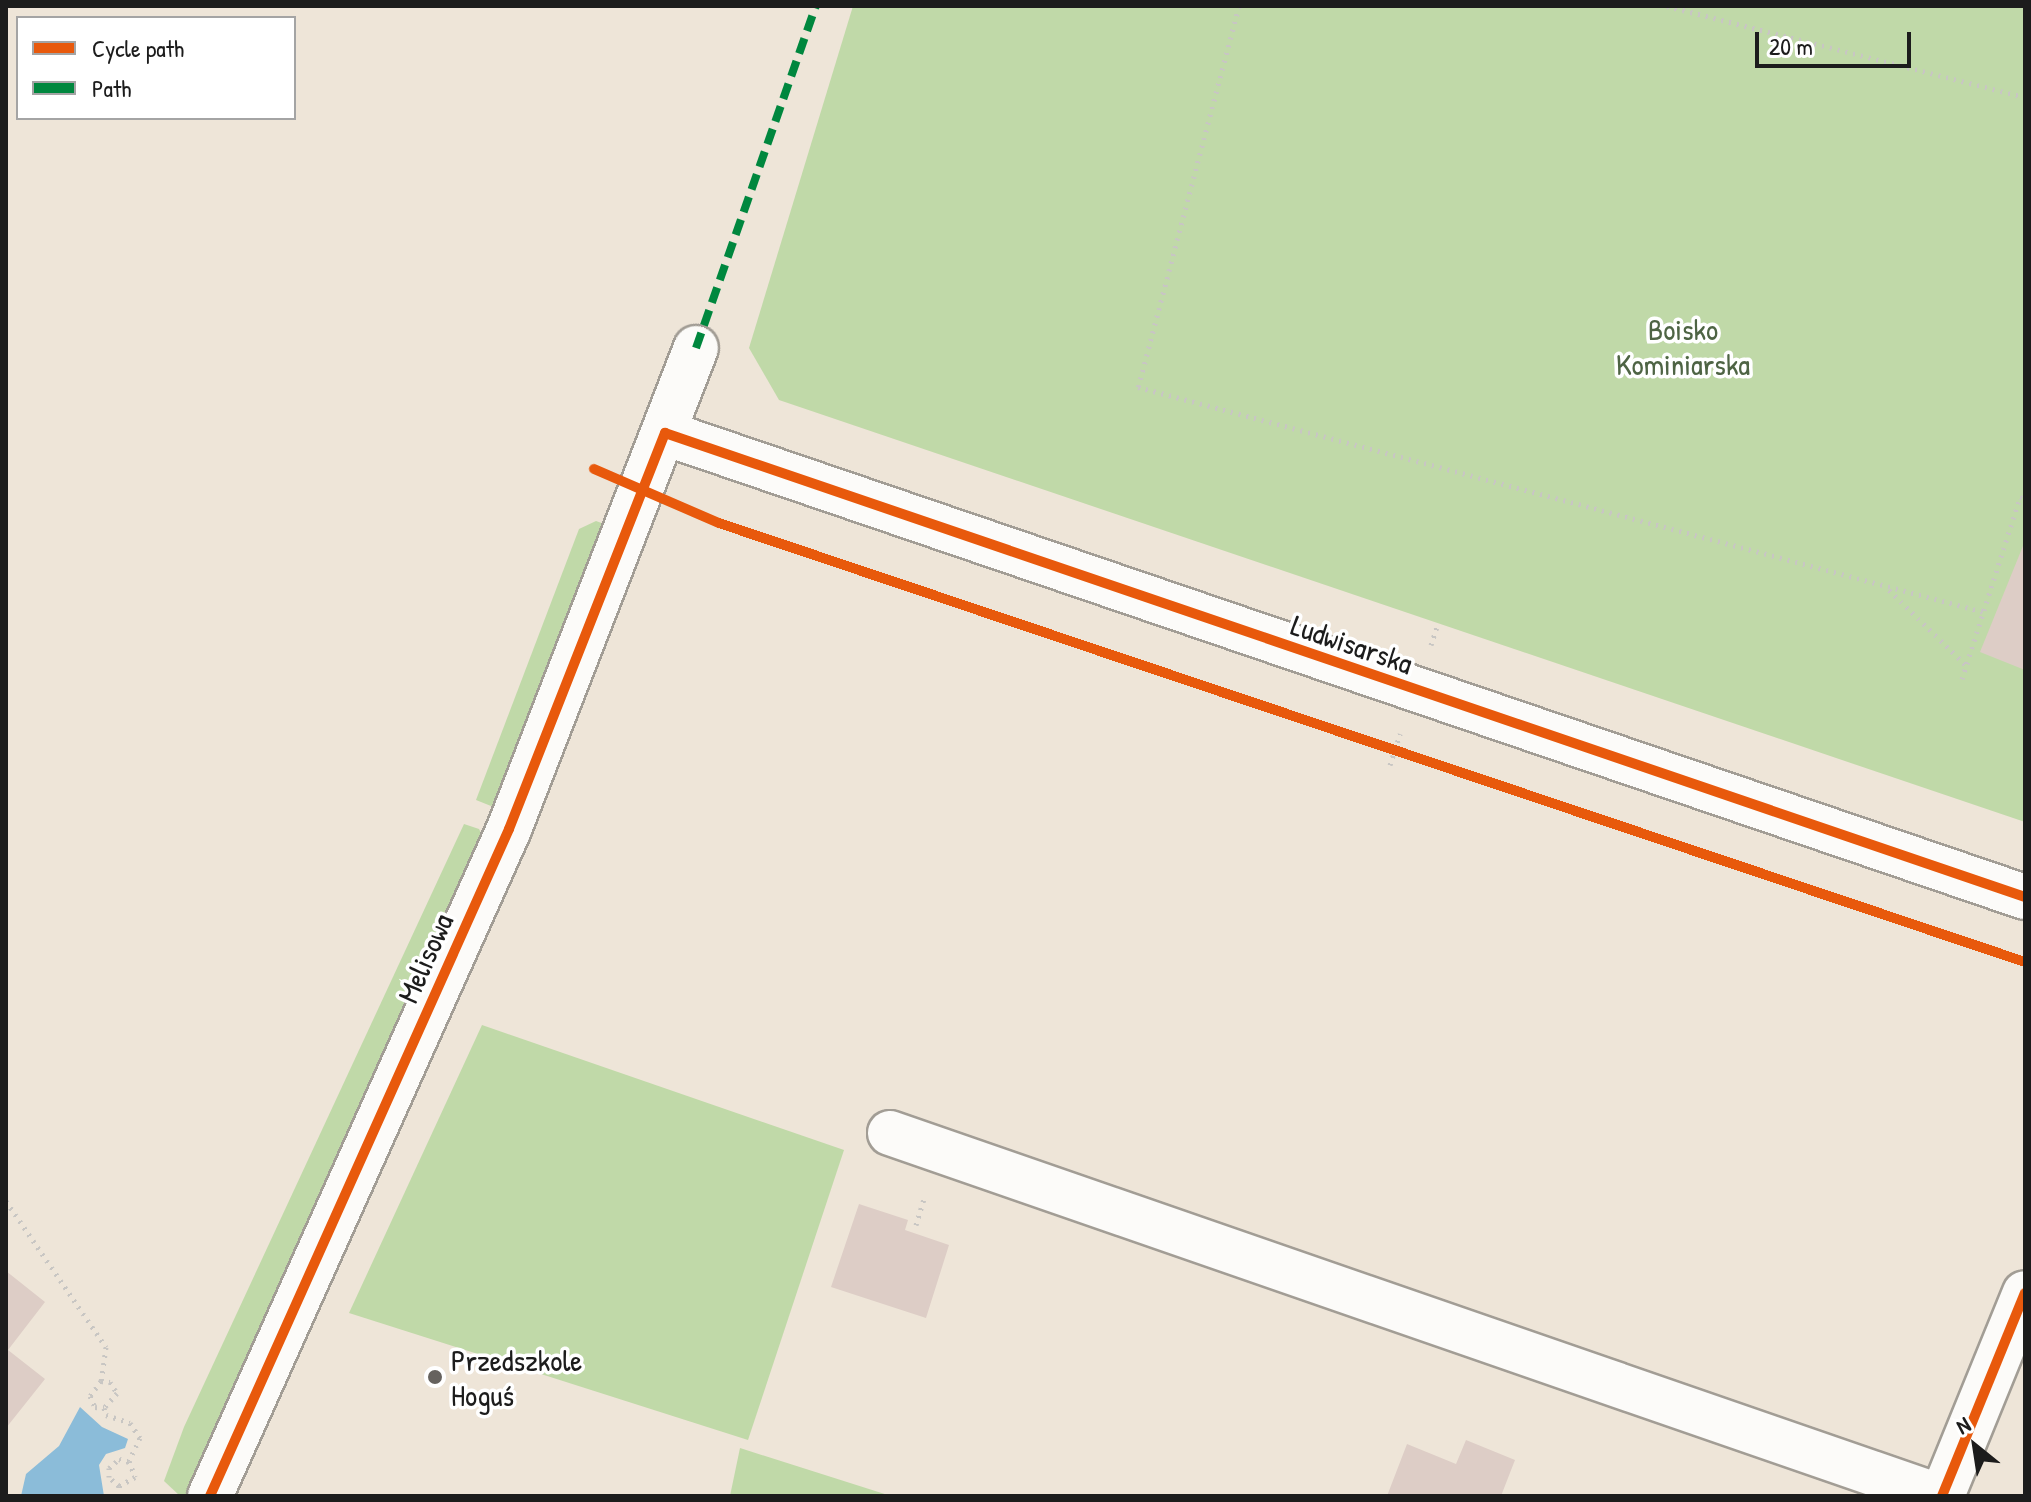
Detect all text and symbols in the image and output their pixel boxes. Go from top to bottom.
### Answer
legend [16,16,296,120]
scale bar [1759,16,1915,66]
text: 20 m [1769,30,1813,62]
text: Cycle path [92,32,184,64]
text: Path [92,72,131,104]
park label: Boisko Kominiarska [1616,311,1750,382]
street label: Ludwisarska [1287,606,1417,682]
street label: Melisowa [389,908,461,1008]
place label: Przedszkole Hoguś [451,1342,582,1412]
marker: Przedszkole Hoguś [426,1368,444,1386]
north arrow [1935,1406,2015,1486]
text: N [1950,1409,1976,1441]

